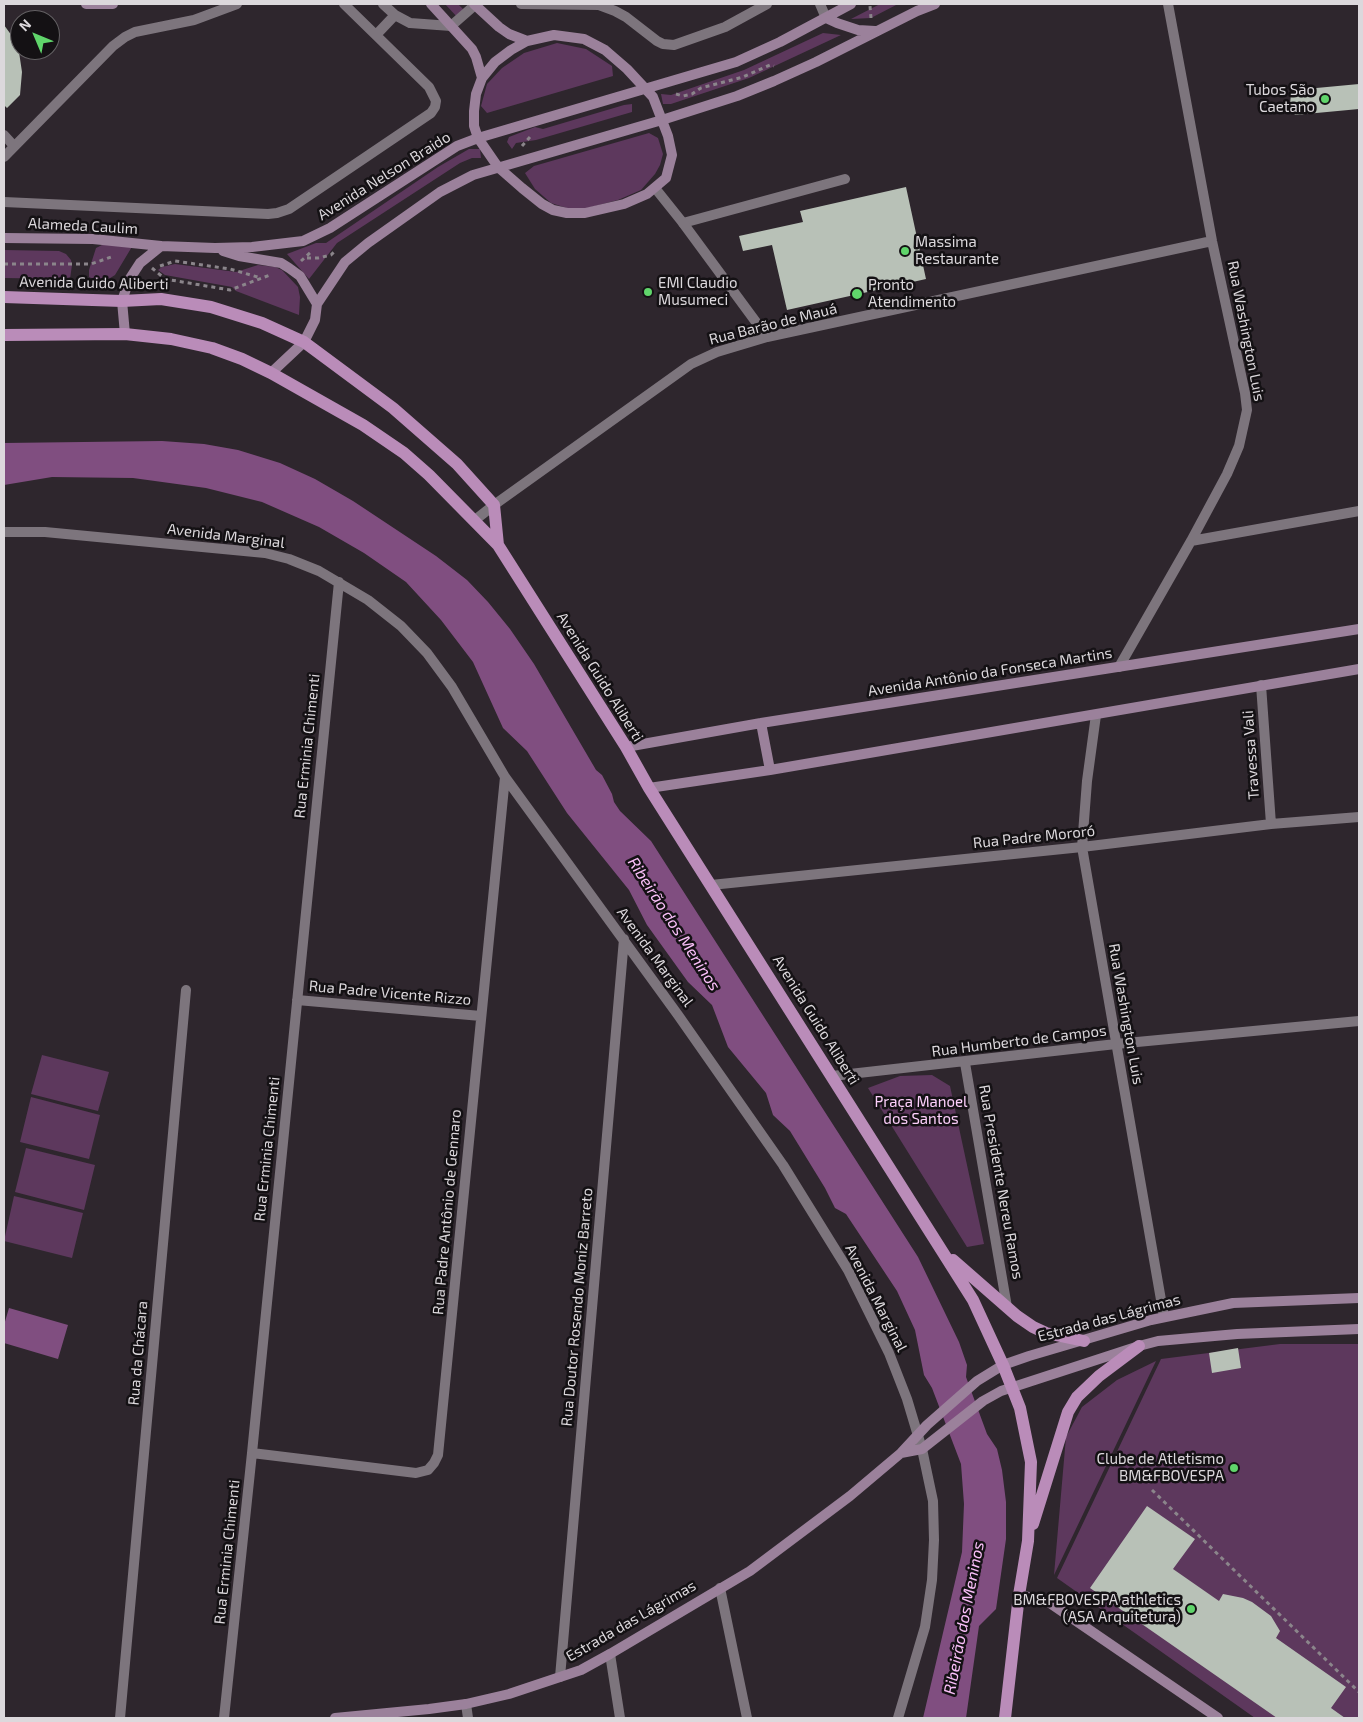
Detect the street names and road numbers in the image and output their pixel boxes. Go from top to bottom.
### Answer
street label: Avenida Nelson Braido [314,128,454,224]
street label: Alameda Caulim [28,214,138,238]
street label: Rua Washington Luis [1224,259,1268,403]
street label: Avenida Guido Aliberti [19,273,169,293]
street label: Rua Barão de Mauá [707,299,839,349]
street label: Avenida Marginal [166,520,286,552]
street label: Avenida Guido Aliberti [553,609,647,745]
street label: Avenida Antônio da Fonseca Martins [867,644,1113,700]
street label: Rua Erminia Chimenti [290,673,324,819]
street label: Travessa Vali [1239,710,1263,800]
street label: Rua Padre Mororó [972,822,1096,852]
street label: Avenida Marginal [613,904,697,1010]
street label: Rua Washington Luis [1105,942,1147,1086]
street label: Avenida Guido Aliberti [769,952,863,1088]
street label: Rua Padre Vicente Rizzo [308,977,472,1009]
street label: Rua Humberto de Campos [931,1021,1107,1061]
street label: Rua Erminia Chimenti [250,1076,284,1222]
street label: Rua Presidente Nereu Ramos [975,1083,1027,1281]
street label: Rua Padre Antônio de Gennaro [429,1108,465,1316]
street label: Rua Doutor Rosendo Moniz Barreto [558,1187,596,1427]
street label: Avenida Marginal [841,1241,911,1355]
street label: Estrada das Lágrimas [1036,1290,1182,1346]
street label: Rua da Chácara [124,1300,152,1406]
street label: Rua Erminia Chimenti [210,1479,244,1625]
street label: Estrada das Lágrimas [563,1576,699,1666]

